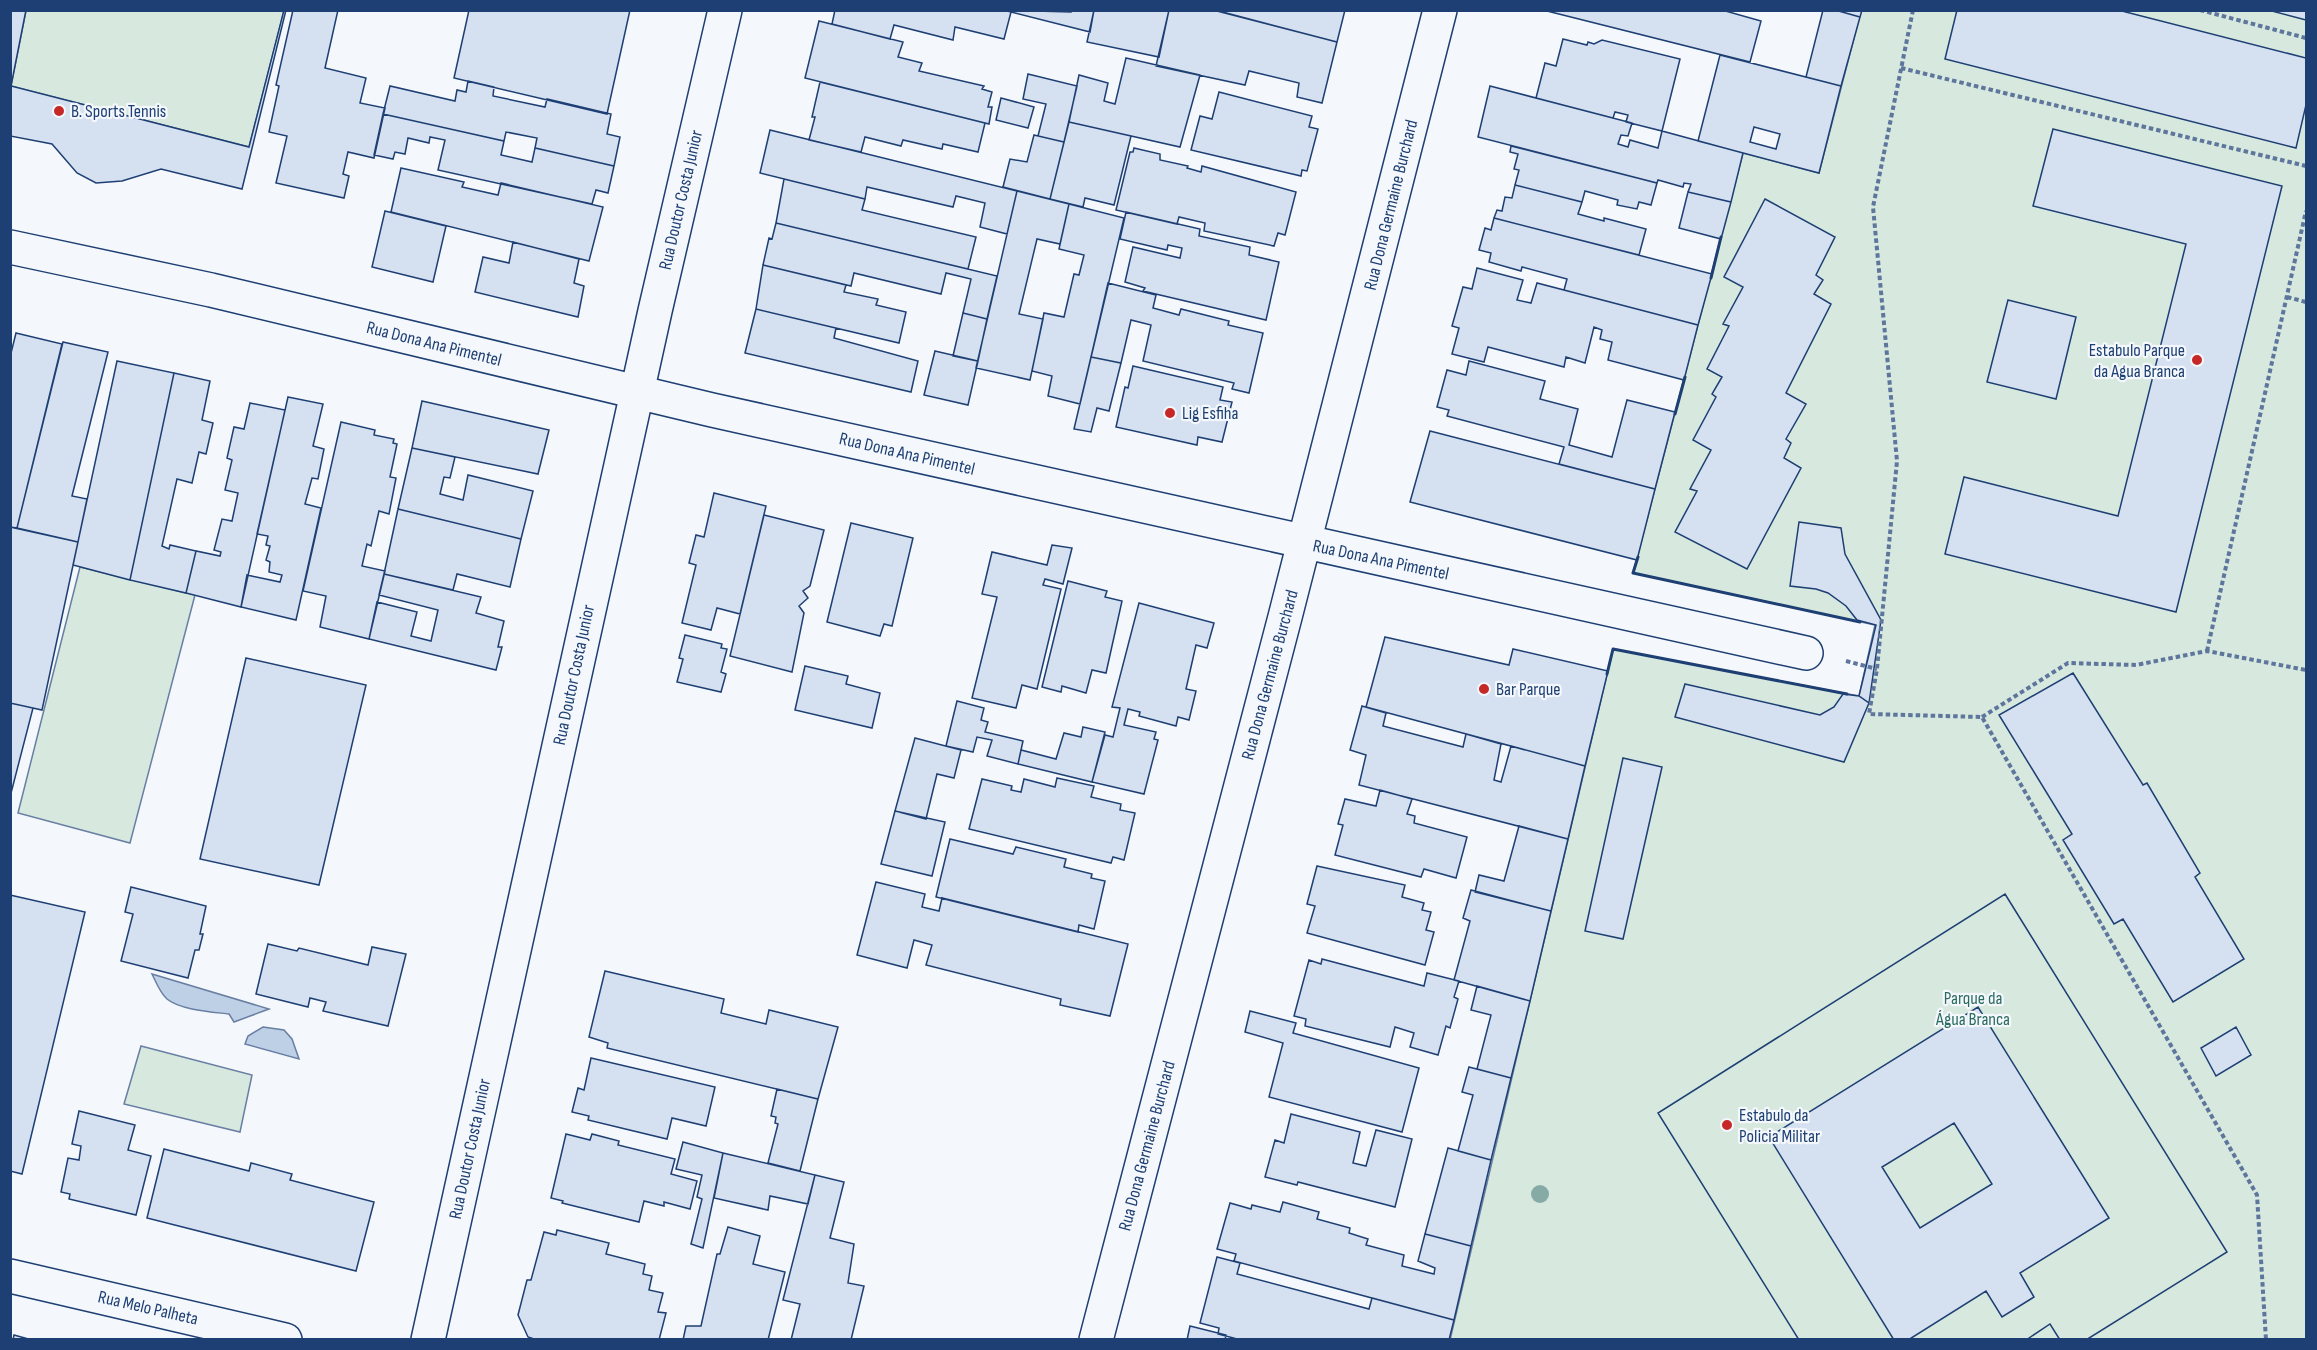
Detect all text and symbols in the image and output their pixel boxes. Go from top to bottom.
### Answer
place label: B. Sports Tennis [71,101,166,122]
marker: B. Sports Tennis [52,104,66,118]
street label: Rua Dona Germaine Burchard [1360,117,1422,293]
street label: Rua Doutor Costa Junior [655,128,707,272]
street label: Rua Dona Ana Pimentel [364,317,504,371]
place label: Estabulo Parque da Agua Branca [2089,340,2185,382]
marker: Estabulo Parque da Agua Branca [2190,353,2204,367]
place label: Lig Esfiha [1182,403,1238,424]
marker: Lig Esfiha [1163,406,1177,420]
street label: Rua Dona Ana Pimentel [837,428,977,480]
street label: Rua Dona Ana Pimentel [1311,535,1451,585]
street label: Rua Dona Germaine Burchard [1237,588,1303,762]
street label: Rua Doutor Costa Junior [549,603,599,747]
place label: Bar Parque [1496,679,1560,700]
marker: Bar Parque [1477,682,1491,696]
park label: Parque da Água Branca [1935,988,2010,1030]
street label: Rua Dona Germaine Burchard [1114,1059,1180,1233]
street label: Rua Doutor Costa Junior [445,1077,495,1221]
place label: Estabulo da Policia Militar [1739,1105,1820,1147]
marker: Estabulo da Policia Militar [1720,1118,1734,1132]
street label: Rua Melo Palheta [96,1286,200,1330]

